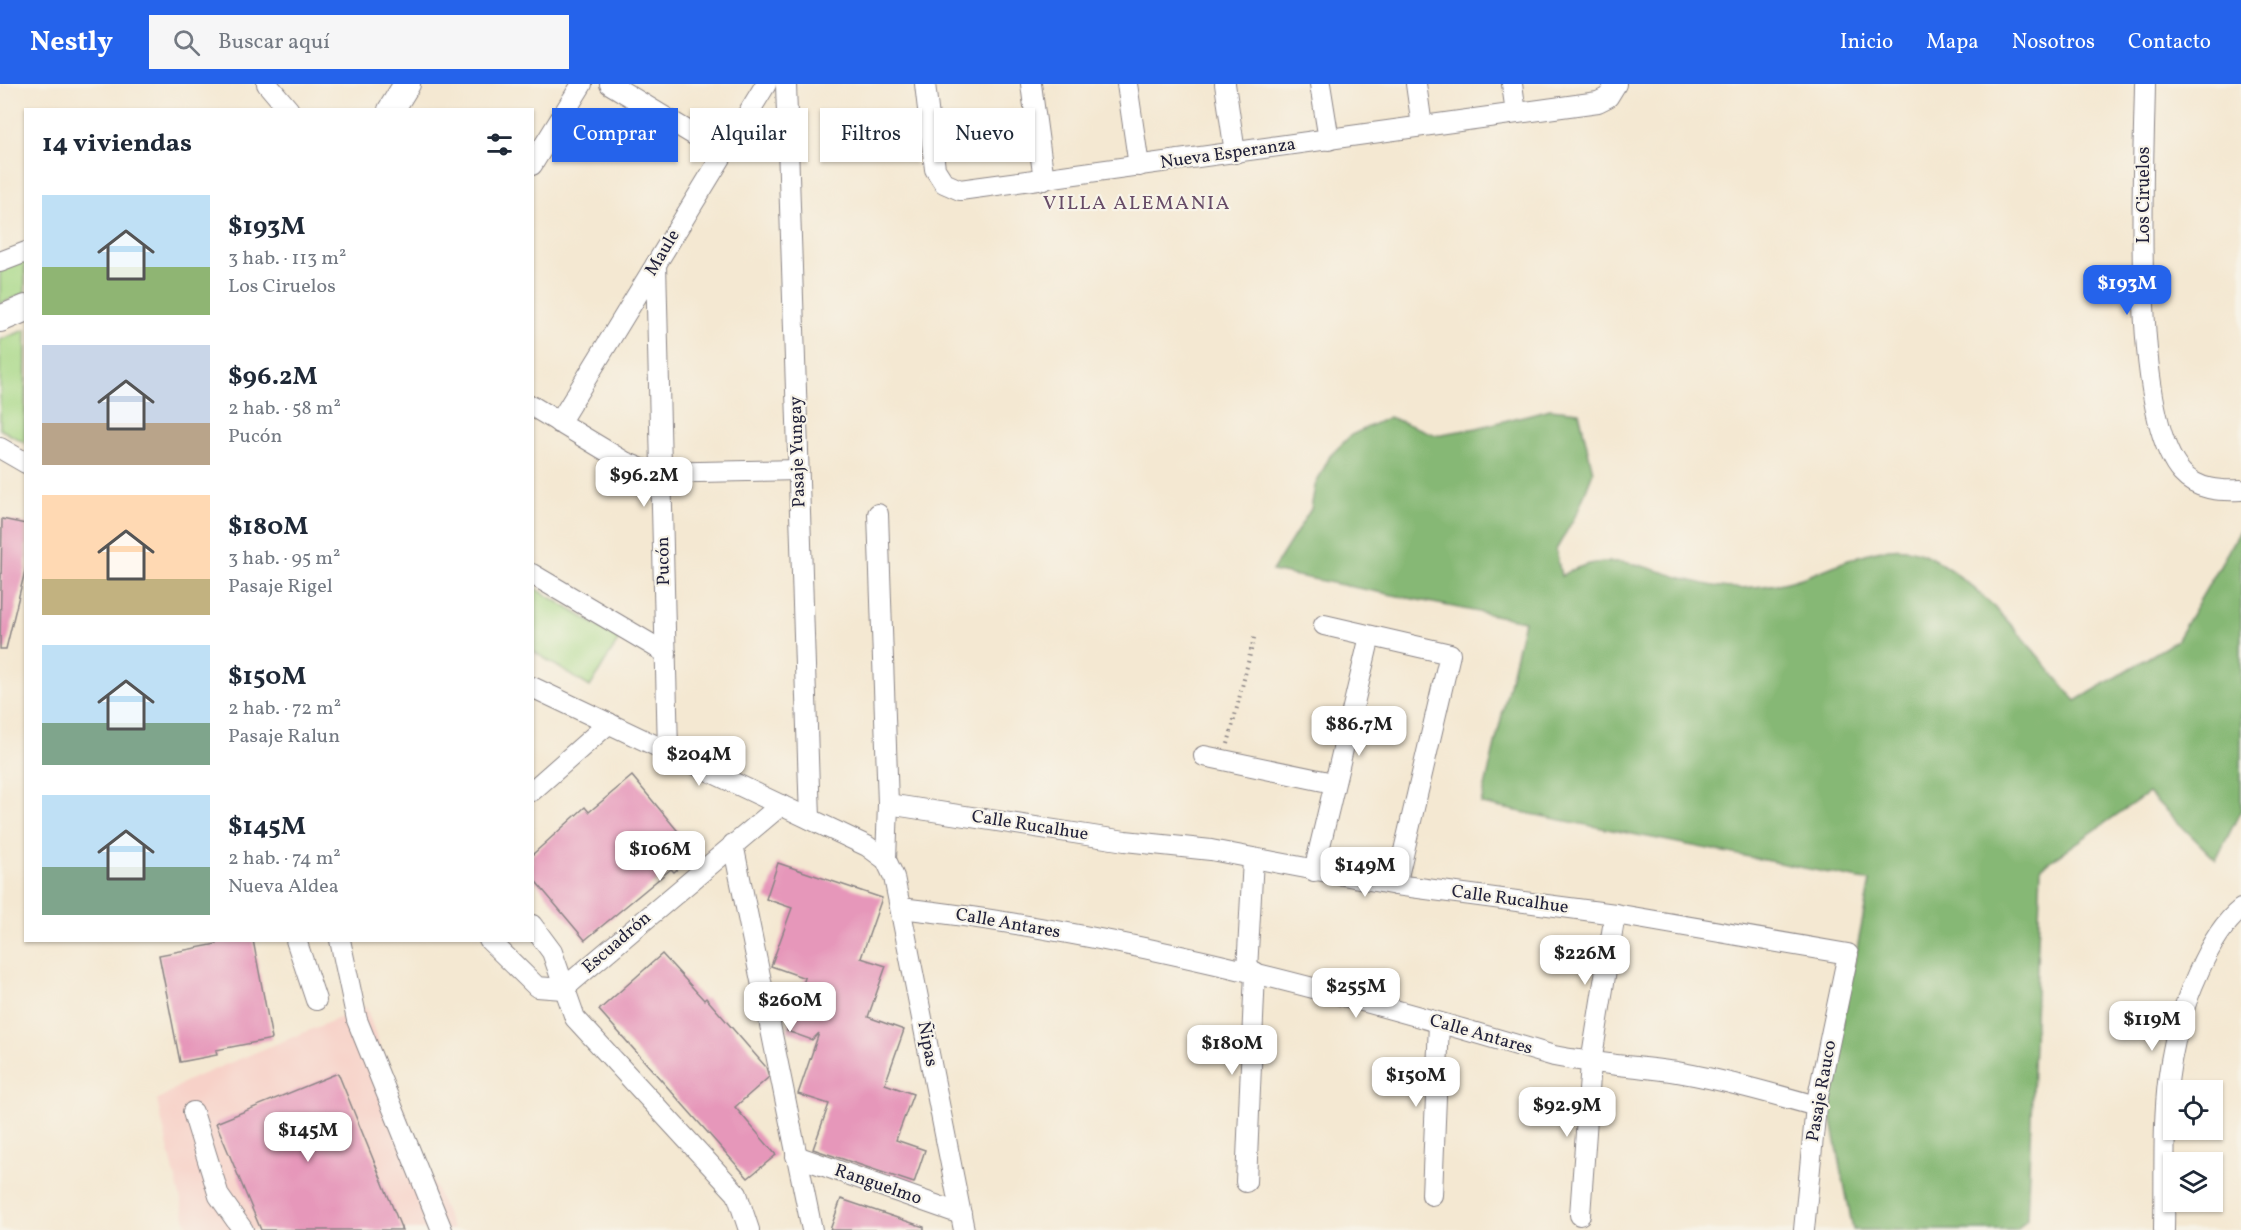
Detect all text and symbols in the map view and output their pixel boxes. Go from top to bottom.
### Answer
search box [149,15,569,69]
text: Nestly [30,23,113,62]
icon: search [170,26,203,59]
text: Buscar aquí [218,27,330,58]
text: Inicio [1840,28,1893,57]
text: Mapa [1926,28,1979,57]
text: Nosotros [2012,28,2095,57]
text: Contacto [2128,28,2211,57]
chip: Comprar [552,108,678,162]
chip: Alquilar [690,108,808,162]
chip: Filtros [820,108,922,162]
chip: Nuevo [934,108,1035,162]
text: 14 viviendas [42,126,192,162]
icon: filters [483,128,516,161]
street label: Nueva Esperanza [1159,132,1297,176]
street label: Los Ciruelos [2132,146,2157,244]
district label: VILLA ALEMANIA [1043,190,1231,218]
text: $193M [228,209,305,245]
icon: home [90,219,162,291]
street label: Maule [639,225,687,281]
text: 3 hab. · 113 m² [228,245,346,273]
pin: $193M [2085,265,2169,316]
text: $193M [2097,270,2157,298]
text: Los Ciruelos [228,273,336,301]
text: $96.2M [228,359,318,395]
icon: home [90,369,162,441]
text: 2 hab. · 58 m² [228,395,341,423]
street label: Pasaje Yungay [784,396,812,508]
text: Pucón [228,423,282,451]
pin: $96.2M [595,457,693,508]
text: $96.2M [610,462,678,490]
text: $180M [228,509,308,545]
icon: home [90,519,162,591]
street label: Pucón [651,536,677,586]
text: 3 hab. · 95 m² [228,545,340,573]
text: Pasaje Rigel [228,573,333,601]
text: $150M [228,659,306,695]
icon: home [90,669,162,741]
text: 2 hab. · 72 m² [228,695,341,723]
pin: $86.7M [1310,706,1408,757]
text: $86.7M [1326,711,1393,739]
text: Pasaje Ralun [228,723,340,751]
pin: $204M [657,736,741,787]
text: $204M [667,741,731,769]
street label: Calle Rucalhue [970,804,1090,848]
text: $145M [228,809,306,845]
icon: home [90,819,162,891]
pin: $106M [618,831,702,882]
text: $106M [629,836,691,864]
text: 2 hab. · 74 m² [228,845,341,873]
pin: $149M [1323,847,1407,898]
text: $149M [1334,852,1396,880]
text: Nueva Aldea [228,873,339,901]
street label: Calle Rucalhue [1450,879,1570,921]
street label: Calle Antares [954,902,1062,946]
street label: Escuadrón [577,906,657,980]
pin: $226M [1543,935,1627,986]
text: $226M [1554,940,1616,968]
pin: $255M [1314,968,1398,1019]
text: $255M [1326,973,1386,1001]
pin: $260M [748,982,832,1033]
text: $260M [758,987,822,1015]
pin: $119M [2110,1001,2194,1052]
text: $119M [2123,1006,2181,1034]
street label: Calle Antares [1427,1008,1535,1062]
street label: Ñipas [910,1019,944,1069]
pin: $180M [1190,1025,1274,1076]
text: $180M [1201,1030,1263,1058]
street label: Pasaje Rauco [1801,1038,1843,1144]
pin: $150M [1374,1057,1458,1108]
text: $150M [1386,1062,1446,1090]
map controls [2163,1080,2223,1212]
button: locate [2163,1080,2223,1140]
pin: $92.9M [1518,1087,1616,1138]
text: $92.9M [1533,1092,1601,1120]
pin: $145M [266,1112,350,1163]
text: $145M [278,1117,338,1145]
button: layers [2163,1152,2223,1212]
street label: Ranguelmo [831,1158,925,1212]

